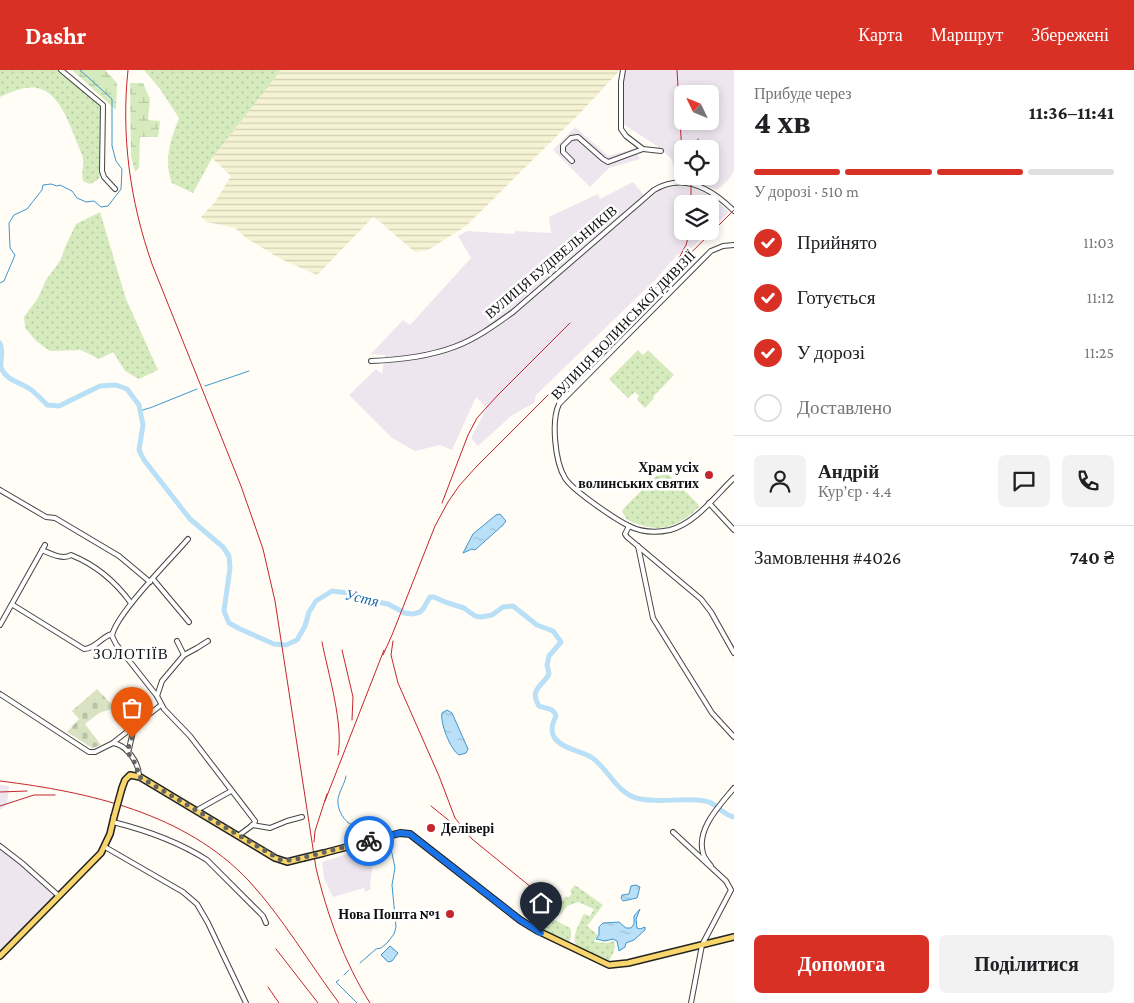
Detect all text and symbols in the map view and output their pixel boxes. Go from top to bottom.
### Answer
text: Dashr [25,22,86,49]
text: Карта [858,25,903,45]
text: Маршрут [931,25,1003,45]
text: Збережені [1031,25,1109,45]
north arrow [674,85,719,130]
map controls [674,85,719,240]
text: Прибуде через [754,85,852,102]
text: 11:36–11:41 [1029,102,1114,123]
text: 4 хв [754,104,811,140]
button: locate [674,140,719,185]
text: У дорозі · 510 m [754,183,859,200]
button: layers [674,195,719,240]
street label: ВУЛИЦЯ БУДІВЕЛЬНИКІВ [482,202,620,322]
icon: check [754,229,782,257]
text: Прийнято [797,232,877,253]
text: 11:03 [1083,234,1114,251]
street label: ВУЛИЦЯ ВОЛИНСЬКОЇ ДИВІЗІЇ [548,247,699,403]
icon: check [754,284,782,312]
text: Готується [797,287,875,308]
text: 11:12 [1087,289,1114,306]
icon: check [754,339,782,367]
text: У дорозі [797,342,865,363]
text: 11:25 [1085,344,1114,361]
text: Доставлено [797,397,892,418]
button: person [754,455,806,507]
button: chat [998,455,1050,507]
button: phone [1062,455,1114,507]
place label: Храм усіх волинських святих [578,459,699,491]
text: Андрій [818,461,879,482]
marker: Храм усіх волинських святих [703,469,715,481]
text: Кур’єр · 4.4 [818,483,892,500]
text: Замовлення #4026 [754,547,902,568]
text: 740 ₴ [1070,547,1114,568]
water label: Устя [344,586,380,610]
district label: ЗОЛОТІЇВ [93,646,169,662]
pin [111,687,153,738]
icon: bag [118,694,146,722]
courier [344,816,394,866]
place label: Делівері [441,820,494,836]
marker: Делівері [425,822,437,834]
icon: bike [355,827,383,855]
pin [520,882,562,933]
icon: home [527,889,555,917]
place label: Нова Пошта №1 [338,906,440,922]
marker: Нова Пошта №1 [444,908,456,920]
button: Допомога [754,935,929,993]
button: Поділитися [939,935,1114,993]

